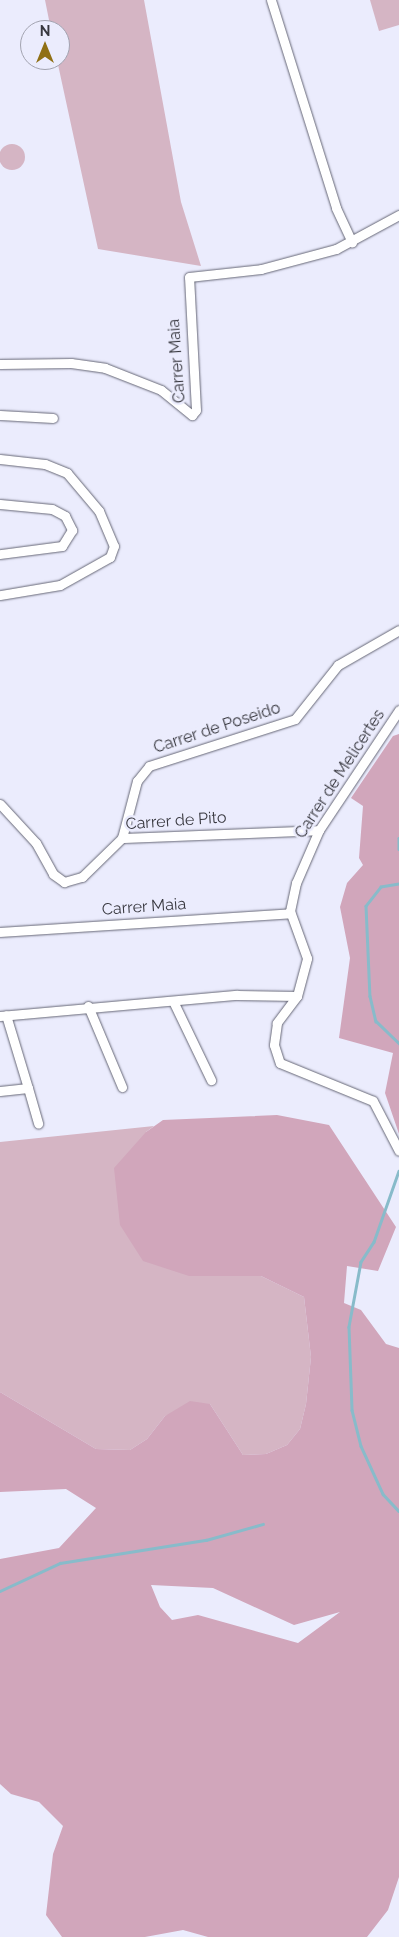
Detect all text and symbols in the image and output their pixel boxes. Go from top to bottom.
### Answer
north arrow [20,20,70,70]
text: N [40,23,50,39]
street label: Carrer Maia [164,318,190,404]
street label: Carrer de Poseido [151,698,283,758]
street label: Carrer de Melicertes [291,706,389,842]
street label: Carrer de Pito [125,808,227,834]
street label: Carrer Maia [101,894,187,920]

